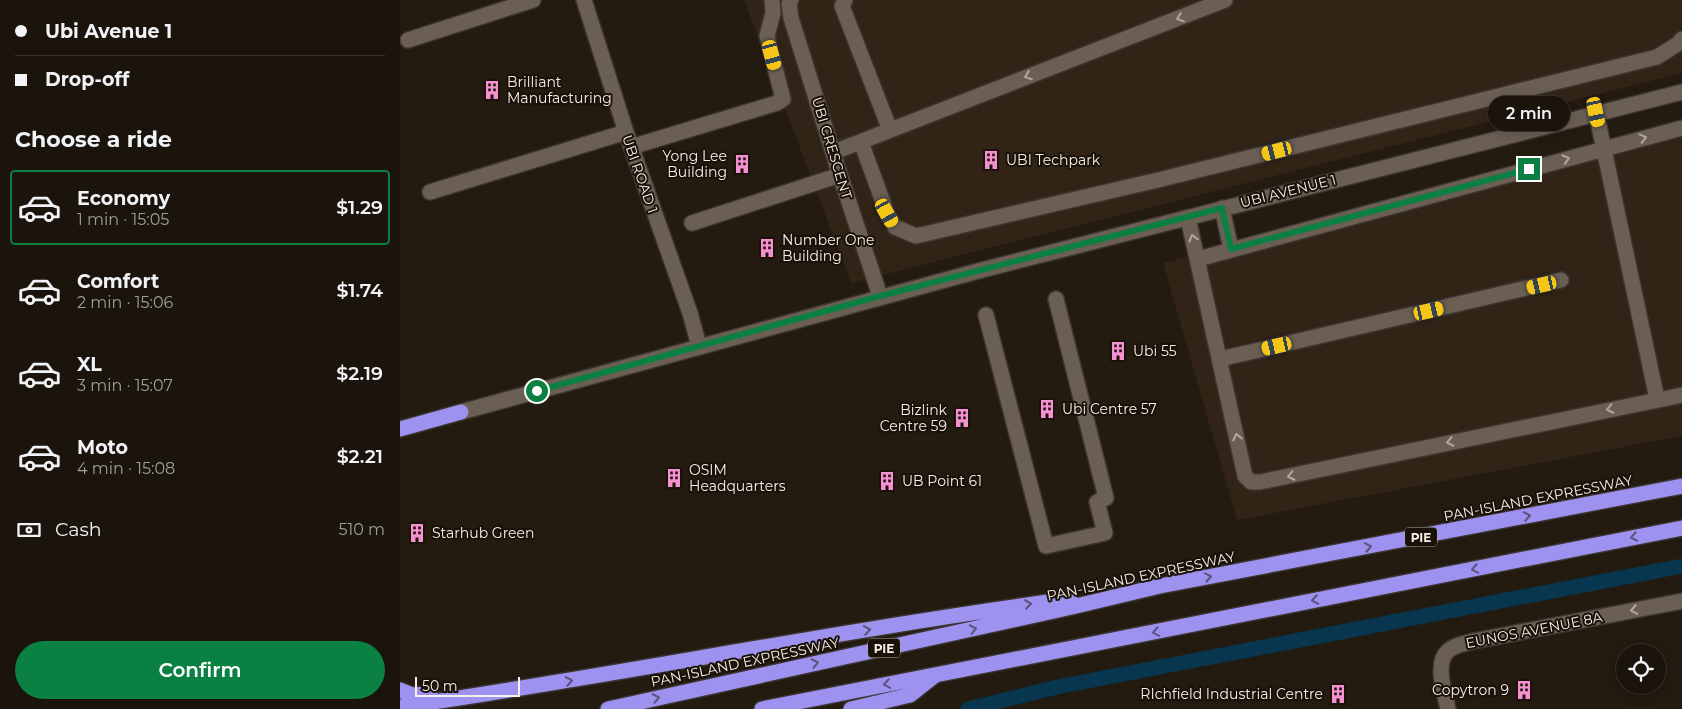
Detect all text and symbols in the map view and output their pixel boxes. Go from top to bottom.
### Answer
one-way arrow [1176,12,1184,22]
text: Ubi Avenue 1 [45,20,172,43]
car [760,39,783,71]
text: Drop-off [45,68,129,91]
one-way arrow [1024,70,1033,81]
place label: Brilliant Manufacturing [507,73,612,107]
building icon: Brilliant Manufacturing [481,79,503,101]
street label: UBI CRESCENT [808,95,856,201]
callout: 2 min [1488,96,1570,132]
car [1585,96,1606,128]
text: 2 min [1506,104,1552,123]
text: Choose a ride [15,126,172,153]
street label: UBI ROAD 1 [618,132,662,216]
one-way arrow [1638,134,1647,144]
car [1260,140,1293,162]
place label: Yong Lee Building [662,147,727,181]
building icon: UBI Techpark [980,149,1002,171]
place label: UBI Techpark [1006,151,1101,169]
building icon: Yong Lee Building [731,153,753,175]
one-way arrow [1562,154,1571,165]
route end [1518,158,1540,180]
street label: UBI AVENUE 1 [1238,170,1338,212]
icon: car [17,185,62,230]
text: Economy [77,187,170,210]
text: $1.29 [336,196,383,219]
car [873,196,900,230]
text: 1 min · 15:05 [77,210,169,229]
place label: Number One Building [782,231,875,265]
one-way arrow [1188,234,1199,243]
building icon: Number One Building [756,237,778,259]
icon: car [17,268,62,313]
text: Comfort [77,270,159,293]
car [1525,274,1558,296]
text: $1.74 [336,279,383,302]
text: 2 min · 15:06 [77,293,173,312]
car [1412,300,1445,322]
car [1260,335,1293,357]
building icon: Ubi 55 [1107,340,1129,362]
place label: Ubi 55 [1133,342,1177,360]
icon: car [17,351,62,396]
text: XL [77,353,102,376]
text: $2.19 [336,362,383,385]
text: 3 min · 15:07 [77,376,173,395]
route start [526,380,548,402]
building icon: Ubi Centre 57 [1036,398,1058,420]
place label: Ubi Centre 57 [1062,400,1157,418]
place label: Bizlink Centre 59 [880,401,948,435]
one-way arrow [1605,403,1614,414]
building icon: Bizlink Centre 59 [951,407,973,429]
one-way arrow [1232,432,1243,441]
icon: car [17,434,62,479]
text: Moto [77,436,128,459]
one-way arrow [1446,437,1455,447]
text: $2.21 [337,445,383,468]
text: 4 min · 15:08 [77,459,175,478]
place label: OSIM Headquarters [689,461,786,495]
building icon: OSIM Headquarters [663,467,685,489]
building icon: UB Point 61 [876,470,898,492]
one-way arrow [1287,470,1296,481]
street label: PAN-ISLAND EXPRESSWAY [1442,471,1634,525]
place label: UB Point 61 [902,472,982,490]
one-way arrow [1523,512,1532,522]
icon: cash [15,516,43,544]
text: Cash [55,518,102,541]
text: 510 m [338,520,385,539]
building icon: Starhub Green [406,522,428,544]
place label: Starhub Green [432,524,534,542]
road number: PIE [1405,528,1437,546]
one-way arrow [1630,531,1639,542]
one-way arrow [1363,543,1372,553]
street label: PAN-ISLAND EXPRESSWAY [1045,547,1237,605]
one-way arrow [1470,563,1479,573]
one-way arrow [1204,573,1212,583]
one-way arrow [1311,594,1320,605]
one-way arrow [1024,600,1032,610]
one-way arrow [1630,604,1639,615]
street label: EUNOS AVENUE 8A [1464,608,1605,652]
one-way arrow [969,624,978,635]
one-way arrow [863,626,872,636]
one-way arrow [1151,626,1160,636]
street label: PAN-ISLAND EXPRESSWAY [649,633,841,691]
road number: PIE [868,638,900,658]
button: Confirm [15,641,385,699]
map controls [1616,644,1666,694]
button: locate [1616,644,1666,694]
one-way arrow [810,659,819,669]
scale bar [415,674,520,697]
one-way arrow [565,676,574,686]
text: 50 m [422,677,458,695]
one-way arrow [883,679,891,689]
building icon: Copytron 9 [1513,679,1535,701]
place label: Copytron 9 [1432,681,1509,699]
building icon: RIchfield Industrial Centre [1327,683,1349,705]
place label: RIchfield Industrial Centre [1140,685,1323,703]
one-way arrow [651,693,660,704]

